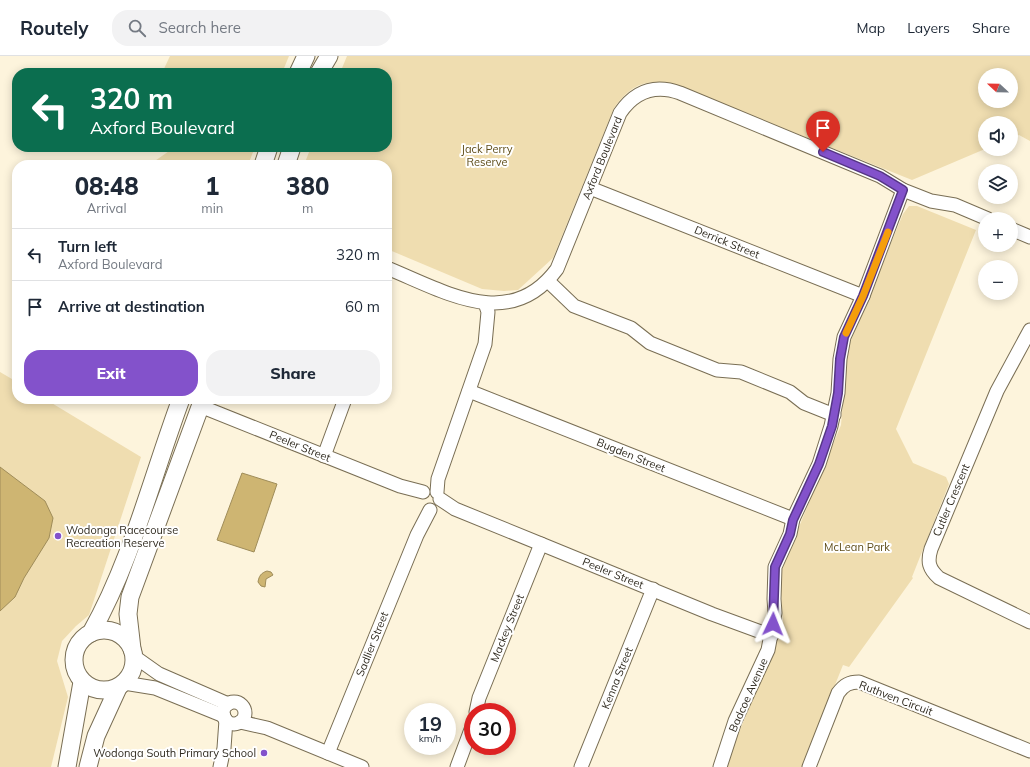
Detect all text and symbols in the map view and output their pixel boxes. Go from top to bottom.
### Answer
search box [112,10,392,46]
text: Routely [20,16,88,40]
icon: search [126,17,148,39]
text: Search here [158,18,241,37]
text: Map [856,19,885,37]
text: Layers [907,19,950,37]
text: Share [972,19,1010,37]
north arrow [978,68,1018,108]
map controls [978,68,1018,300]
text: 320 m [90,81,173,116]
icon: left [24,84,76,136]
pin [806,111,840,152]
street label: Axford Boulevard [579,114,625,202]
text: Axford Boulevard [90,116,235,139]
button: sound [978,116,1018,156]
icon: arrive [812,117,834,139]
park label: Jack Perry Reserve [461,142,513,169]
button: layers [978,164,1018,204]
text: 08:48 [75,171,139,201]
text: 1 [205,171,220,201]
text: 380 [286,171,329,201]
text: Arrival [87,200,127,216]
text: min [201,200,223,216]
text: m [302,200,313,216]
button: + [978,212,1018,252]
street label: Derrick Street [692,223,762,262]
text: Turn left [58,237,117,256]
icon: left [24,244,46,266]
text: 320 m [336,245,380,264]
text: Axford Boulevard [58,256,163,272]
button: − [978,260,1018,300]
icon: arrive [24,296,46,318]
text: Arrive at destination [58,297,205,316]
text: 60 m [345,297,380,316]
button: Exit [24,350,198,396]
button: Share [206,350,380,396]
street label: Peeler Street [267,427,333,465]
street label: Bugden Street [595,435,668,475]
street label: Cutler Crescent [929,461,973,538]
place label: Wodonga Racecourse Recreation Reserve [66,523,178,550]
marker: Wodonga Racecourse Recreation Reserve [53,531,63,541]
park label: McLean Park [824,540,890,554]
street label: Peeler Street [580,554,646,592]
street label: Mackey Street [487,592,527,664]
position arrow [752,603,794,645]
street label: Sadlier Street [353,609,391,678]
street label: Kenna Street [598,645,636,711]
street label: Badcoe Avenue [725,656,771,734]
street label: Ruthven Circuit [857,678,935,718]
speed limit sign: 30 [464,703,516,755]
text: 19 [418,711,442,736]
text: km/h [419,732,441,745]
place label: Wodonga South Primary School [93,746,256,760]
marker: Wodonga South Primary School [259,748,269,758]

